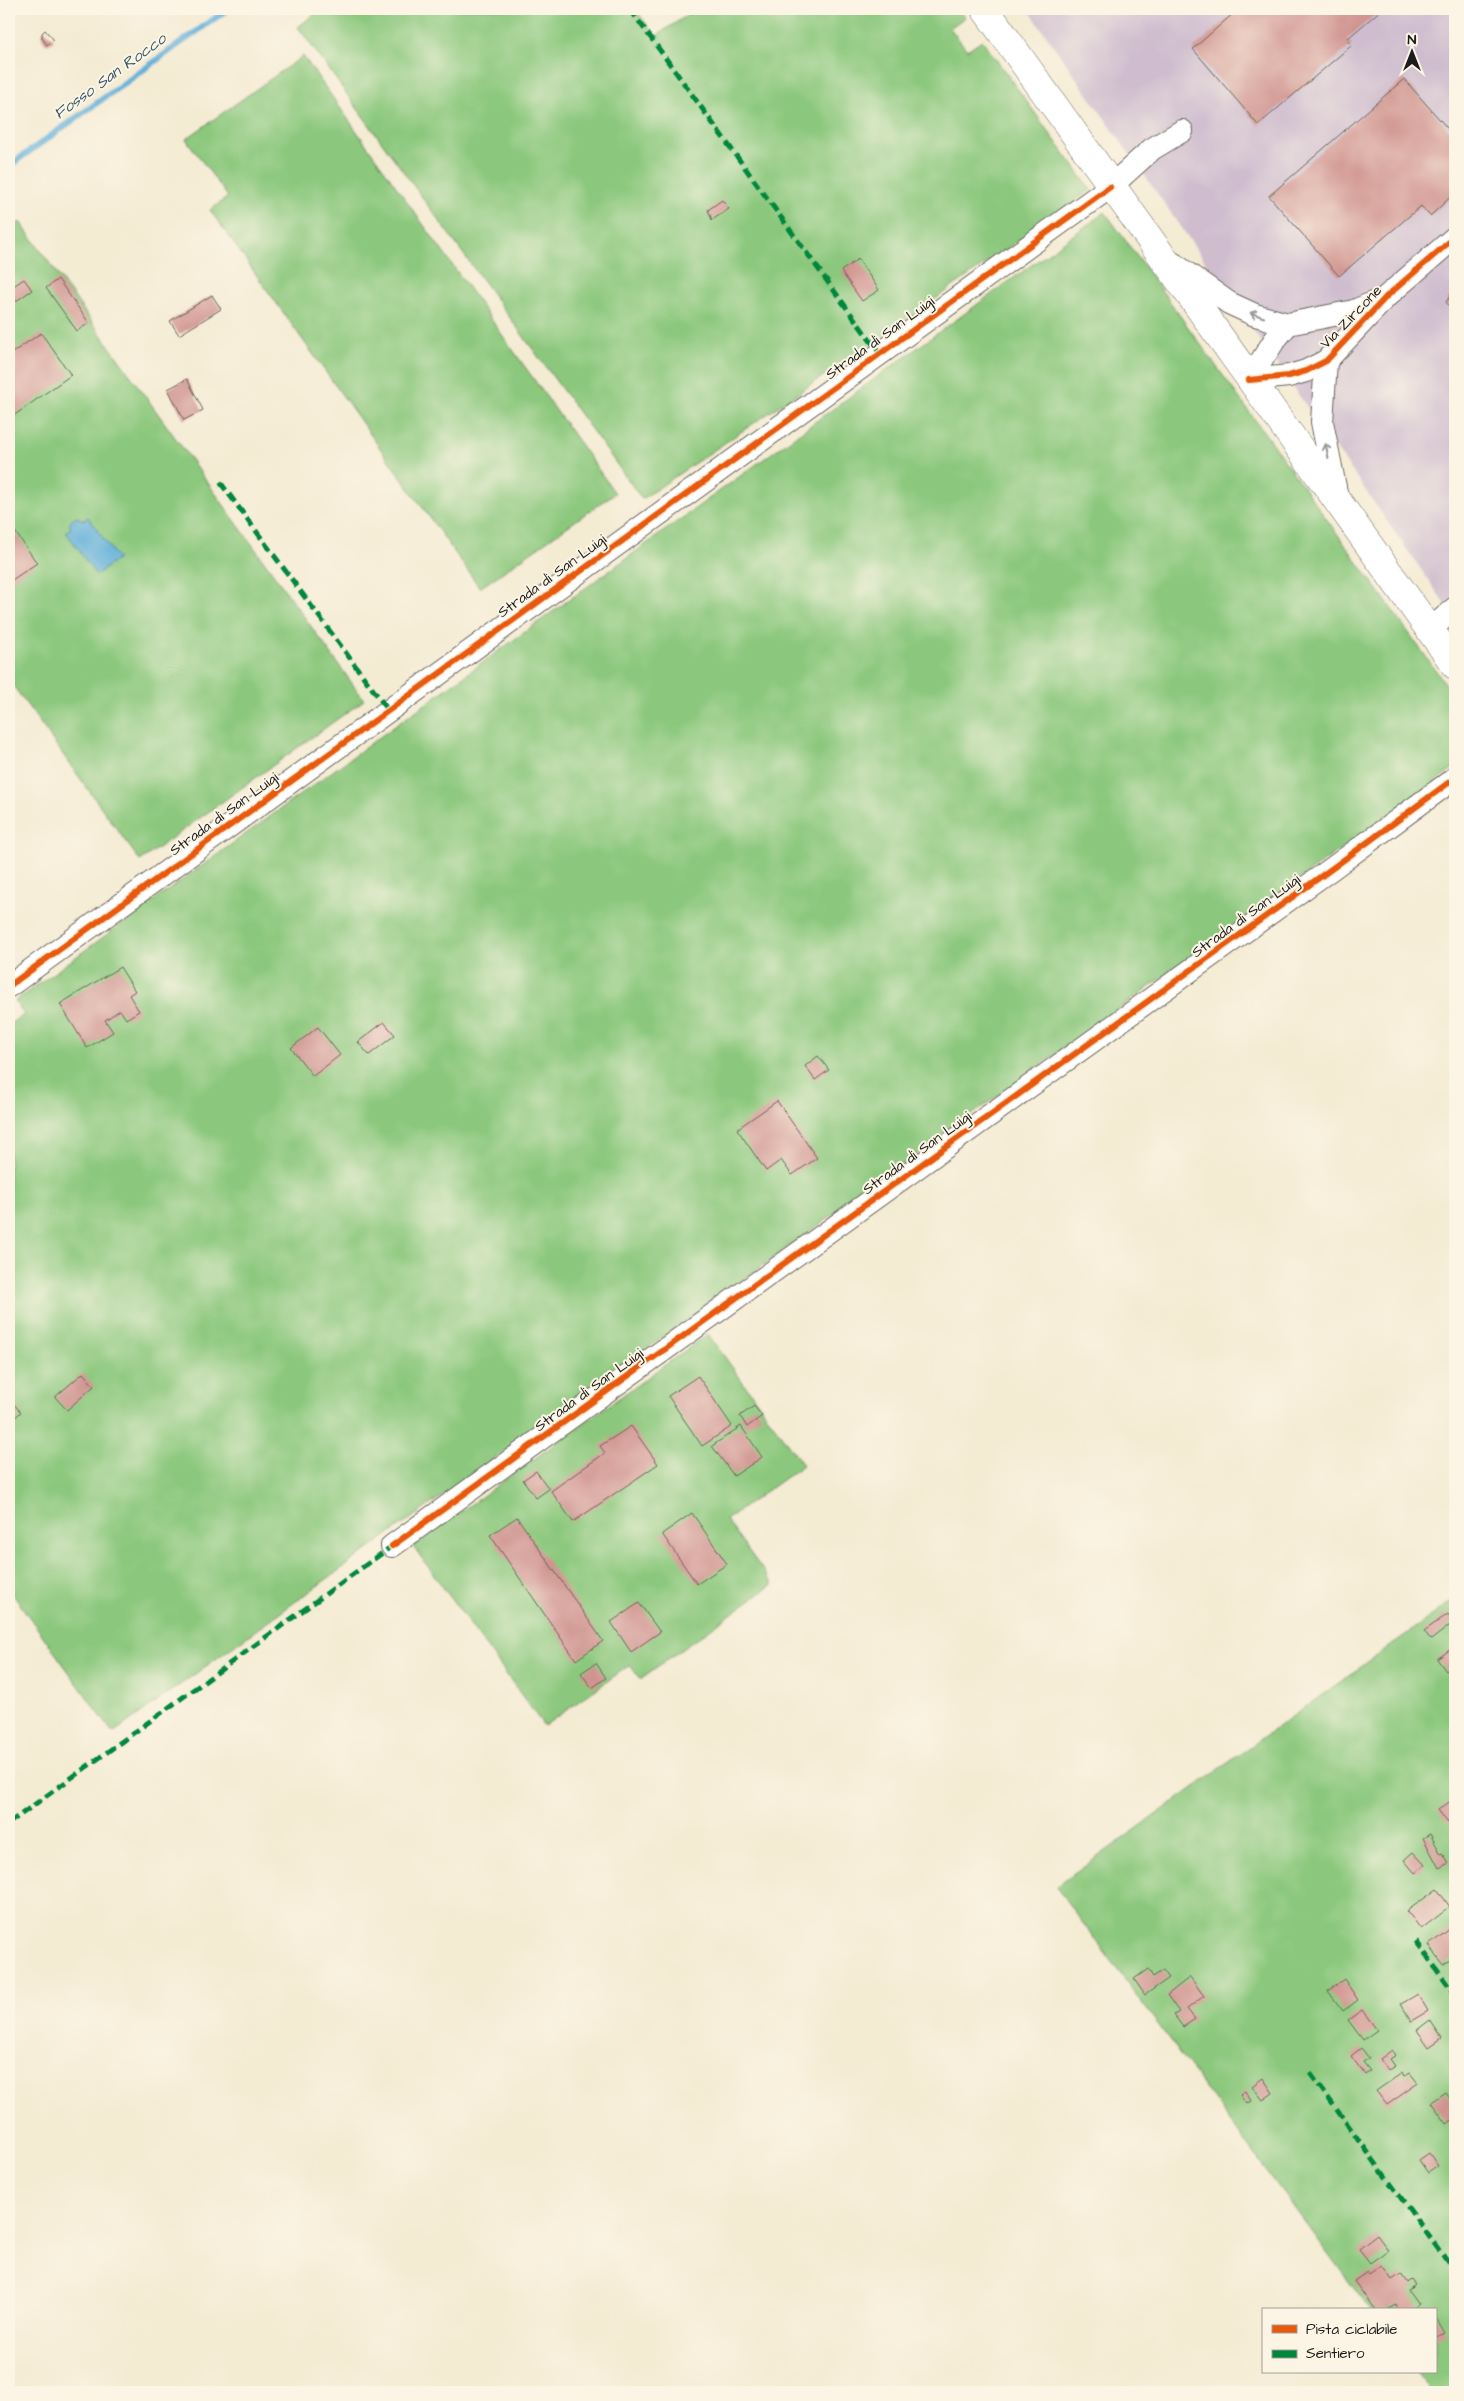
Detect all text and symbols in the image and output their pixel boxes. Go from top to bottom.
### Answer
water label: Fosso San Rocco [49,27,171,124]
north arrow [1386,28,1436,78]
text: N [1408,30,1417,50]
street label: Via Zircone [1315,281,1387,353]
street label: Strada di San Luigi [821,291,940,386]
one-way arrow [1249,310,1265,319]
one-way arrow [1322,443,1331,459]
street label: Strada di San Luigi [493,529,612,624]
street label: Strada di San Luigi [165,767,284,862]
street label: Strada di San Luigi [1187,869,1306,964]
street label: Strada di San Luigi [858,1106,977,1201]
street label: Strada di San Luigi [530,1343,649,1438]
legend [1262,2308,1436,2374]
text: Pista ciclabile [1306,2319,1397,2340]
text: Sentiero [1306,2343,1365,2364]

